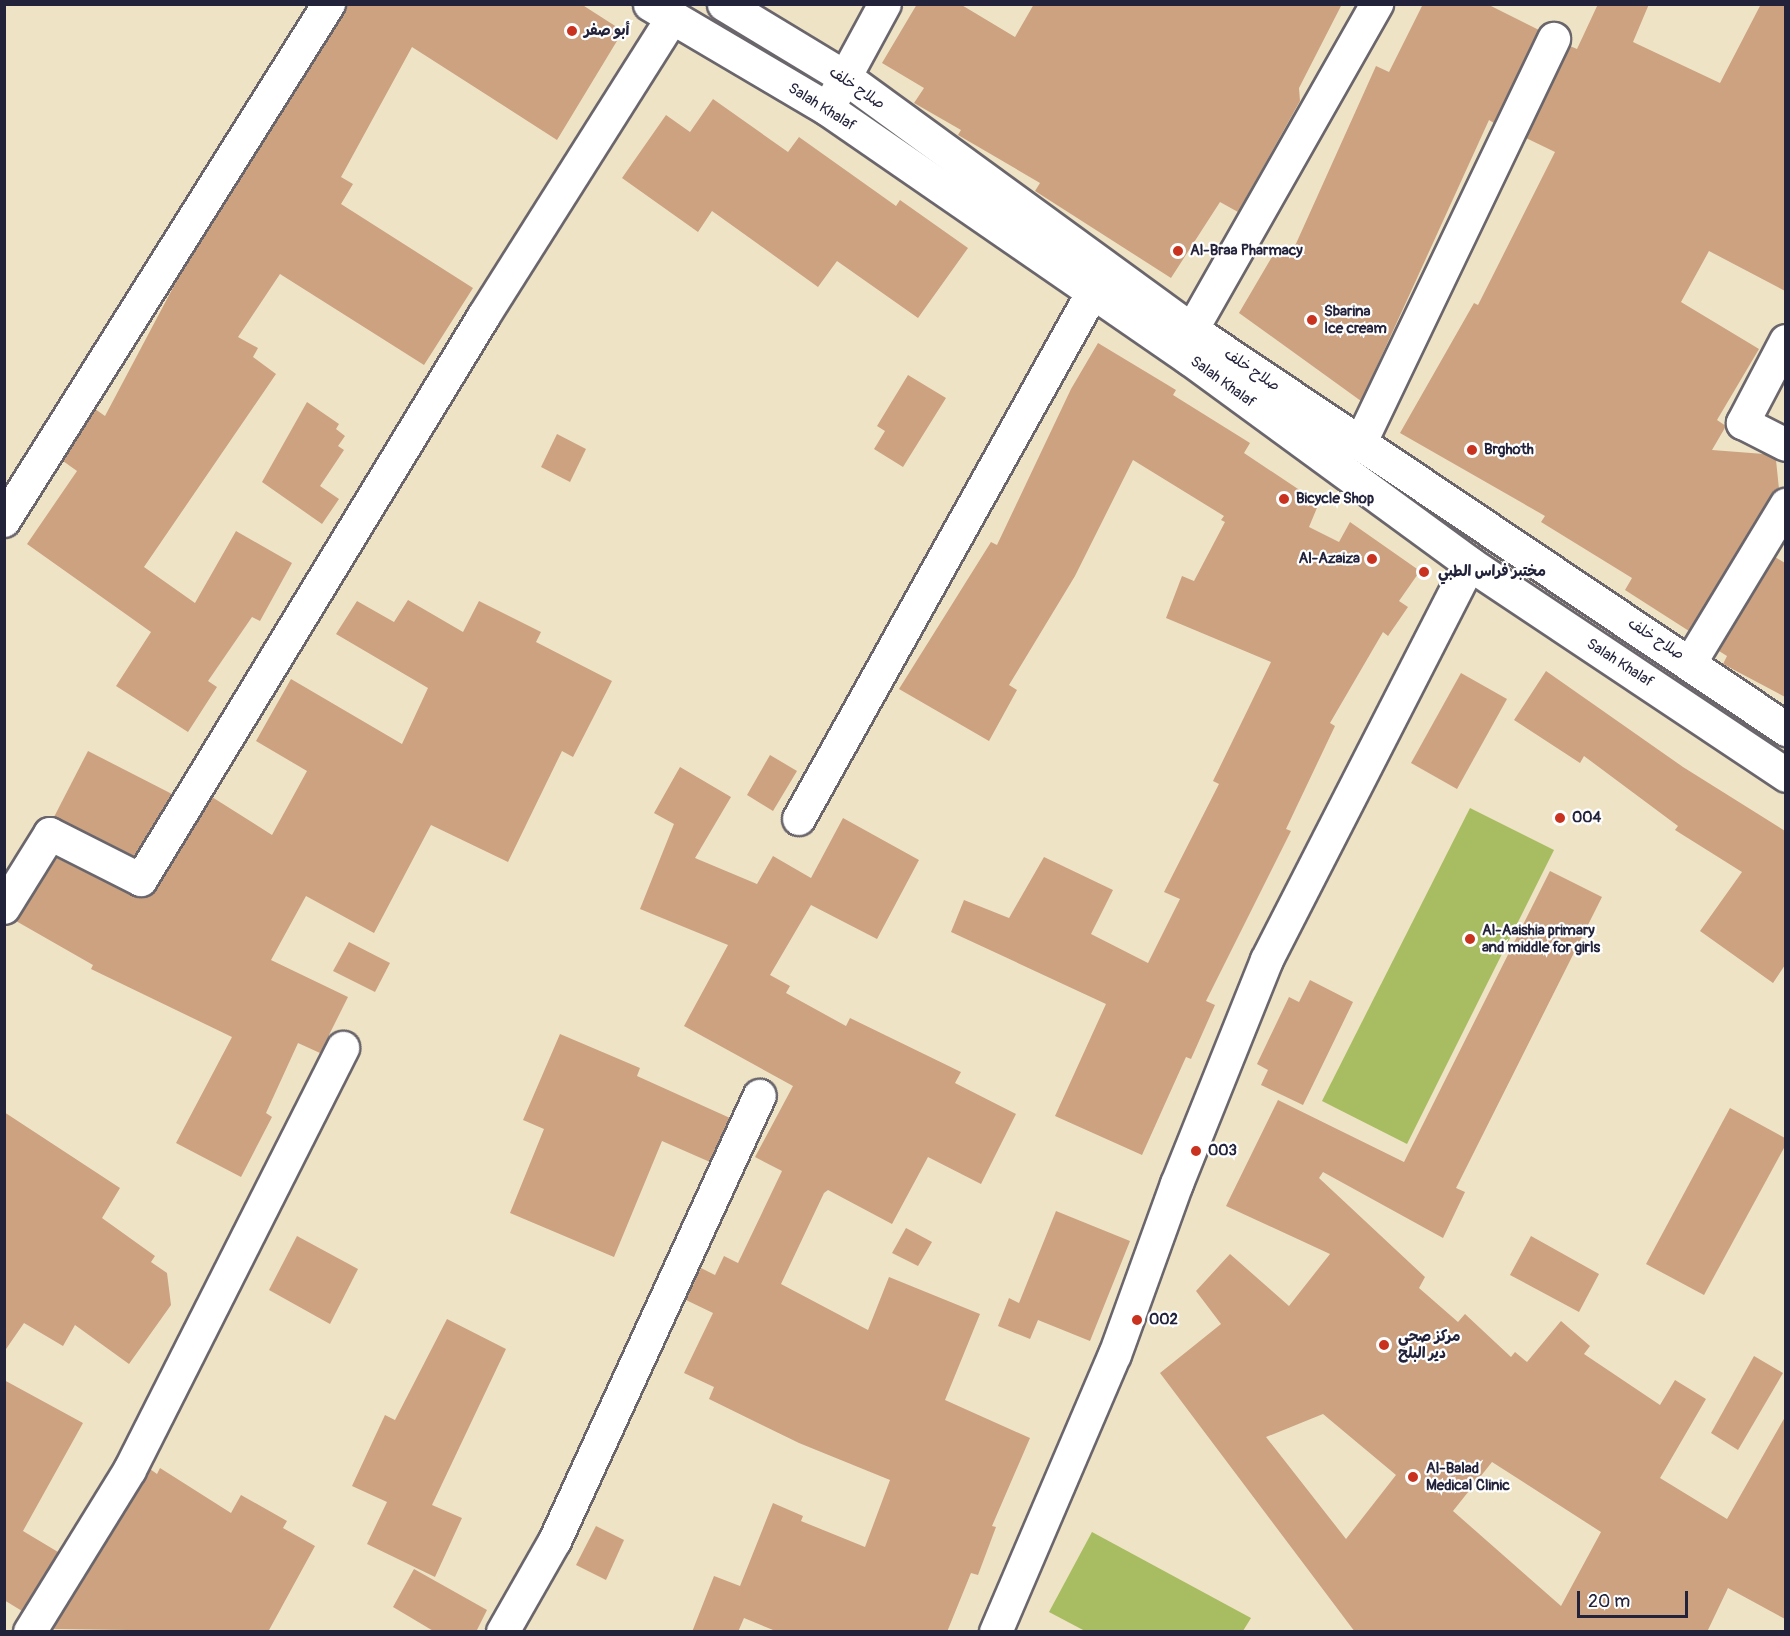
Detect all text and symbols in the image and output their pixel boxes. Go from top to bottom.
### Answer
place label: أبو صفر [584,22,629,40]
marker: أبو صفر [565,24,579,38]
street label: صلاح خلف [826,63,888,113]
street label: Salah Khalaf [785,79,859,135]
place label: Al-Braa Pharmacy [1190,242,1303,260]
marker: Al-Braa Pharmacy [1171,244,1185,258]
place label: Sbarina Ice cream [1324,302,1387,337]
marker: Sbarina Ice cream [1305,313,1319,327]
street label: صلاح خلف [1221,345,1283,395]
street label: Salah Khalaf [1187,352,1259,412]
place label: Brghoth [1484,441,1534,459]
marker: Brghoth [1465,443,1479,457]
place label: Bicycle Shop [1296,490,1374,508]
marker: Bicycle Shop [1277,492,1291,506]
place label: Al-Azaiza [1298,550,1360,568]
marker: Al-Azaiza [1365,552,1379,566]
marker: مختبر فراس الطبي [1415,563,1433,581]
place label: مختبر فراس الطبي [1438,563,1546,581]
street label: صلاح خلف [1625,614,1687,664]
street label: Salah Khalaf [1583,635,1657,691]
place label: 004 [1572,809,1601,827]
marker: 004 [1553,811,1567,825]
place label: Al-Aaishia primary and middle for girls [1482,921,1600,956]
marker: Al-Aaishia primary and middle for girls [1463,932,1477,946]
place label: 003 [1208,1142,1237,1160]
marker: 003 [1189,1144,1203,1158]
place label: 002 [1149,1311,1178,1329]
marker: 002 [1130,1313,1144,1327]
place label: مركز صحي دير البلح [1398,1327,1460,1362]
marker: مركز صحي دير البلح [1375,1336,1393,1354]
place label: Al-Balad Medical Clinic [1426,1459,1510,1494]
marker: Al-Balad Medical Clinic [1404,1468,1422,1486]
scale bar [1580,1579,1691,1617]
text: 20 m [1588,1590,1630,1613]

